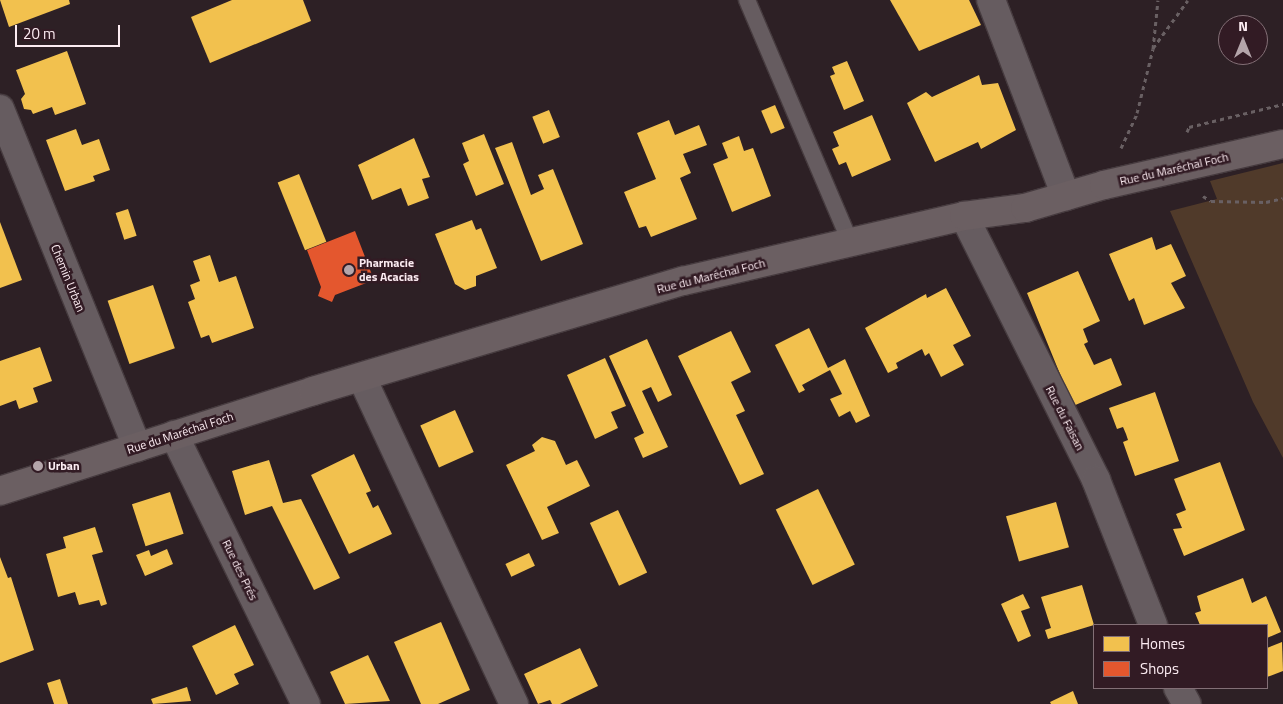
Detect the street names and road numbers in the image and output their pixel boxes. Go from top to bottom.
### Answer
street label: Rue du Maréchal Foch [1118,149,1230,189]
street label: Chemin Urban [48,242,88,314]
street label: Rue du Maréchal Foch [655,256,767,296]
street label: Rue du Faisan [1043,383,1087,453]
street label: Rue du Maréchal Foch [125,409,235,457]
street label: Rue des Prés [219,537,261,603]

